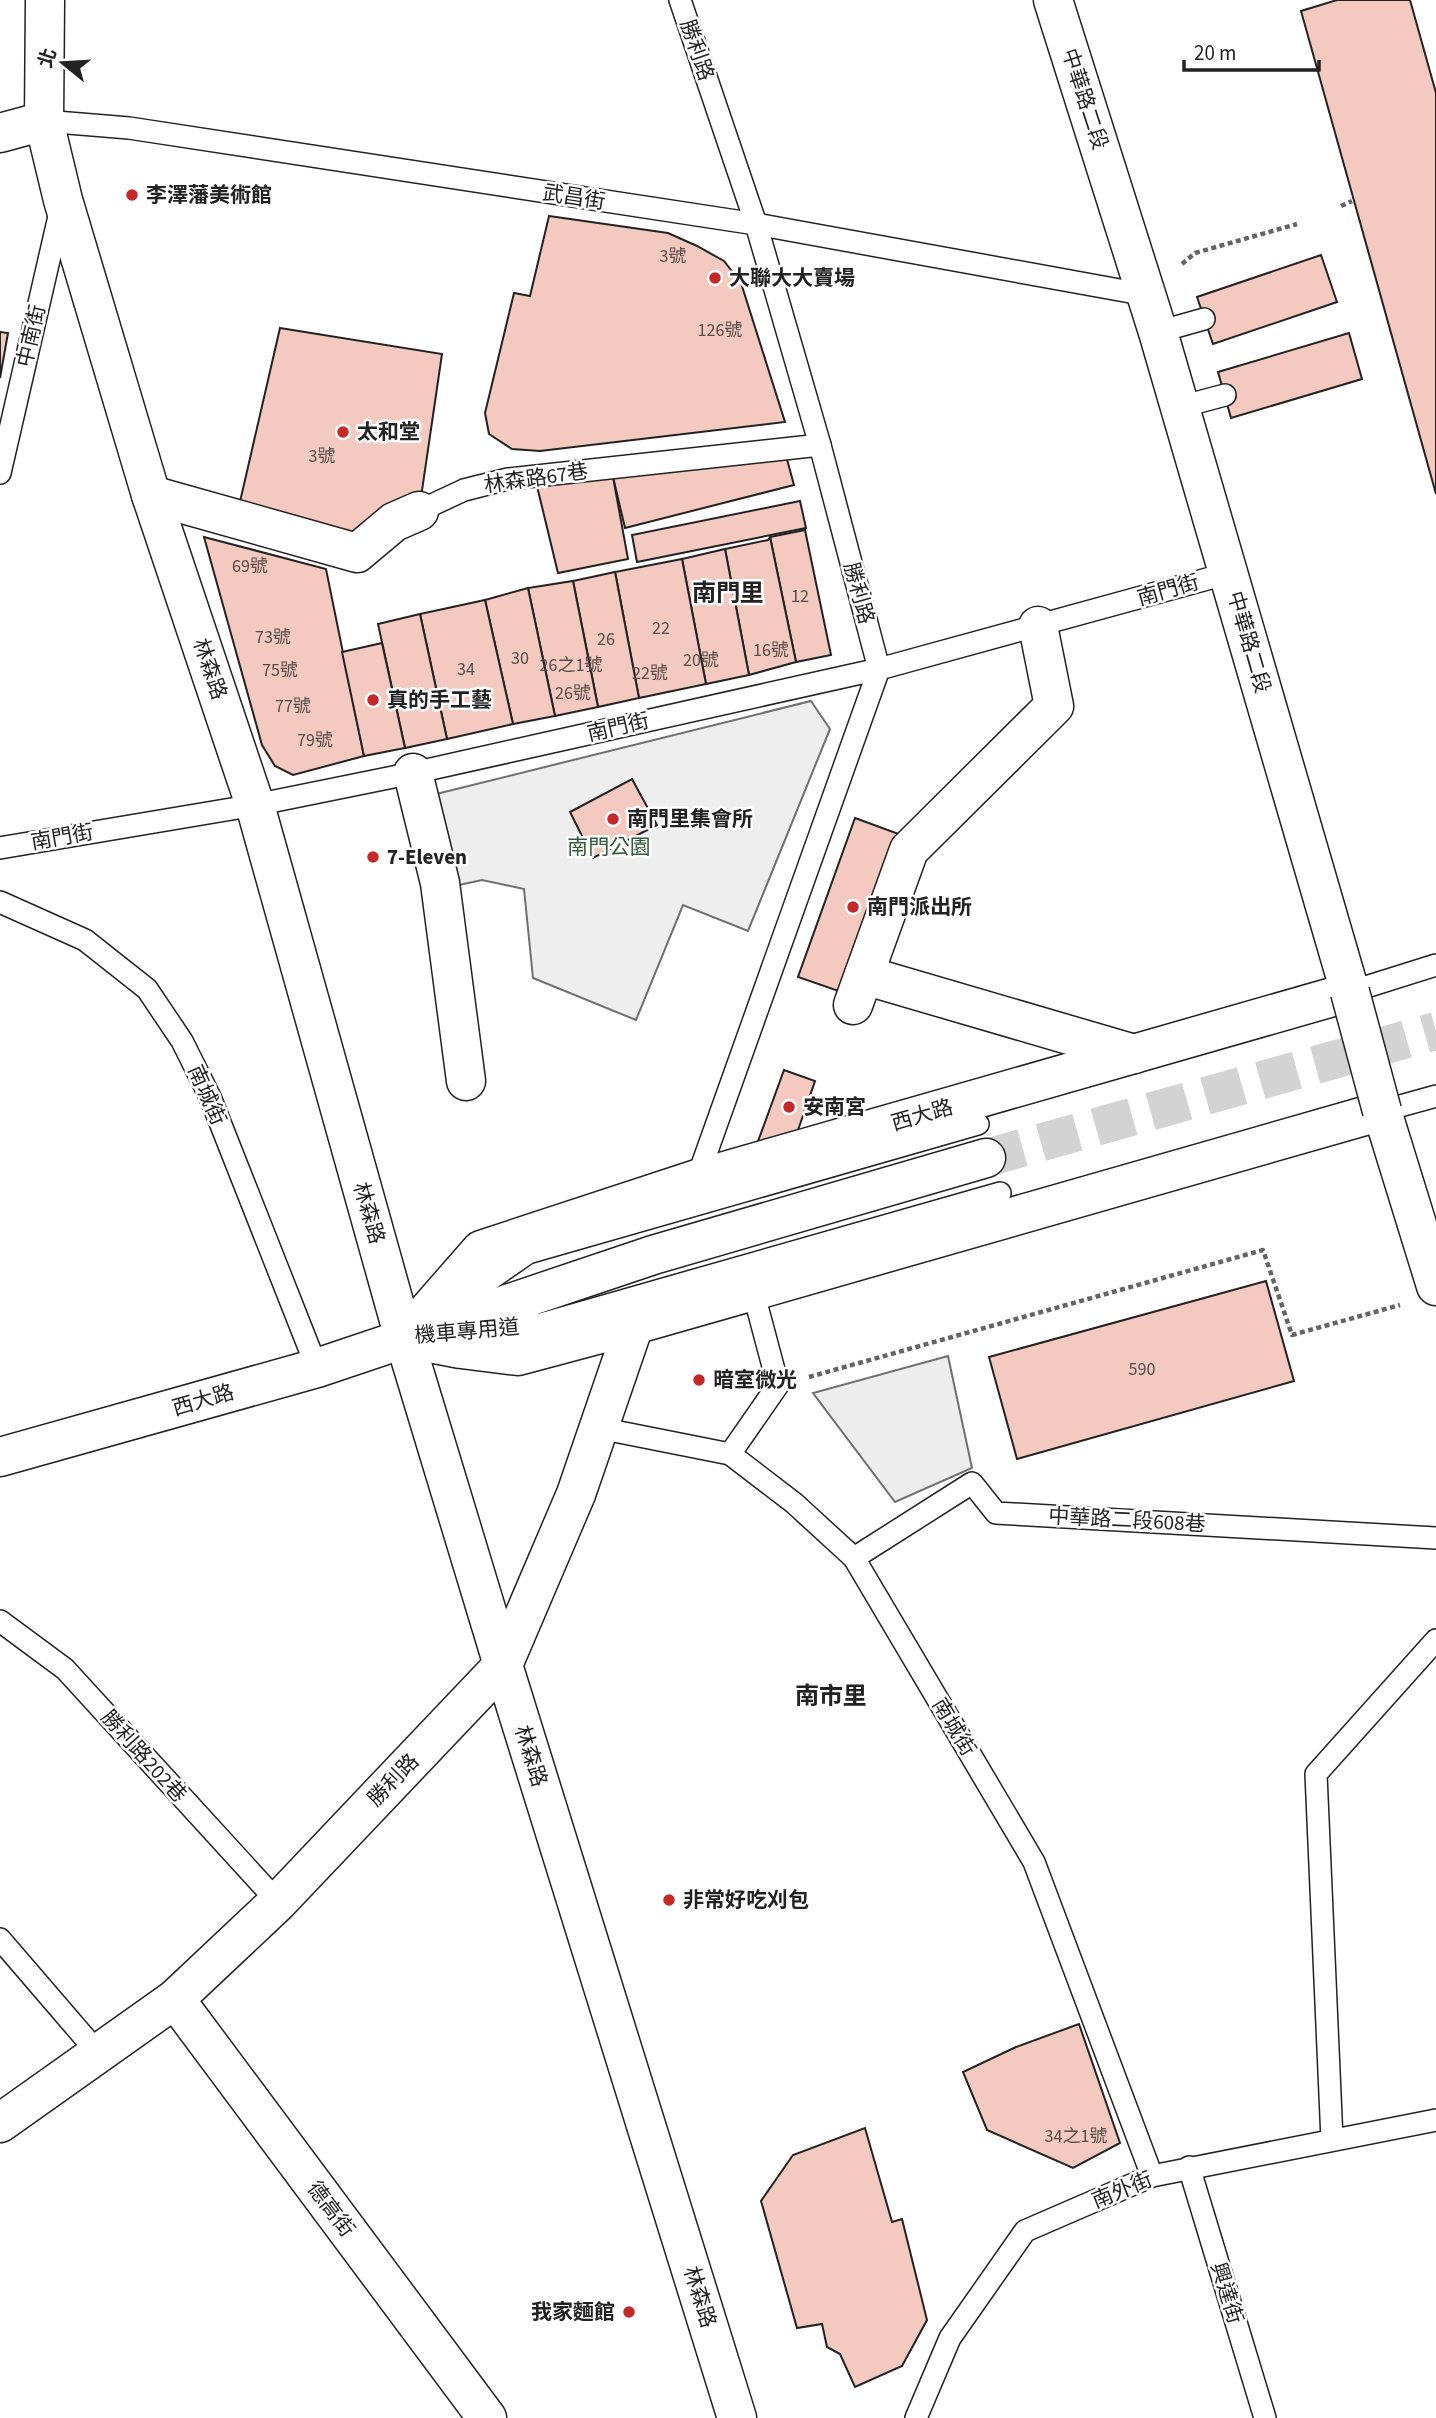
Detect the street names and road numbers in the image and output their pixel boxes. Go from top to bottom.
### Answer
street label: 勝利路 [673,15,721,85]
street label: 中華路二段 [1055,44,1115,154]
street label: 武昌街 [541,177,607,217]
street label: 中南街 [9,302,53,370]
street label: 林森路67巷 [482,456,590,500]
street label: 勝利路 [836,559,882,627]
street label: 南門街 [1134,567,1202,613]
street label: 中華路二段 [1220,587,1278,697]
street label: 林森路 [186,634,234,704]
street label: 南門街 [584,705,652,749]
street label: 南門街 [28,817,96,857]
street label: 南城街 [180,1060,234,1130]
street label: 西大路 [888,1092,956,1138]
street label: 林森路 [346,1179,392,1247]
street label: 機車專用道 [413,1311,521,1351]
street label: 西大路 [169,1377,237,1423]
street label: 中華路二段608巷 [1048,1501,1206,1539]
street label: 南城街 [925,1692,983,1762]
street label: 勝利路202巷 [94,1703,194,1809]
street label: 林森路 [507,1721,555,1791]
street label: 勝利路 [360,1747,426,1813]
street label: 南外街 [1087,2164,1157,2216]
street label: 德高街 [300,2175,362,2243]
street label: 興達街 [1203,2258,1251,2328]
street label: 林森路 [676,2262,724,2332]

